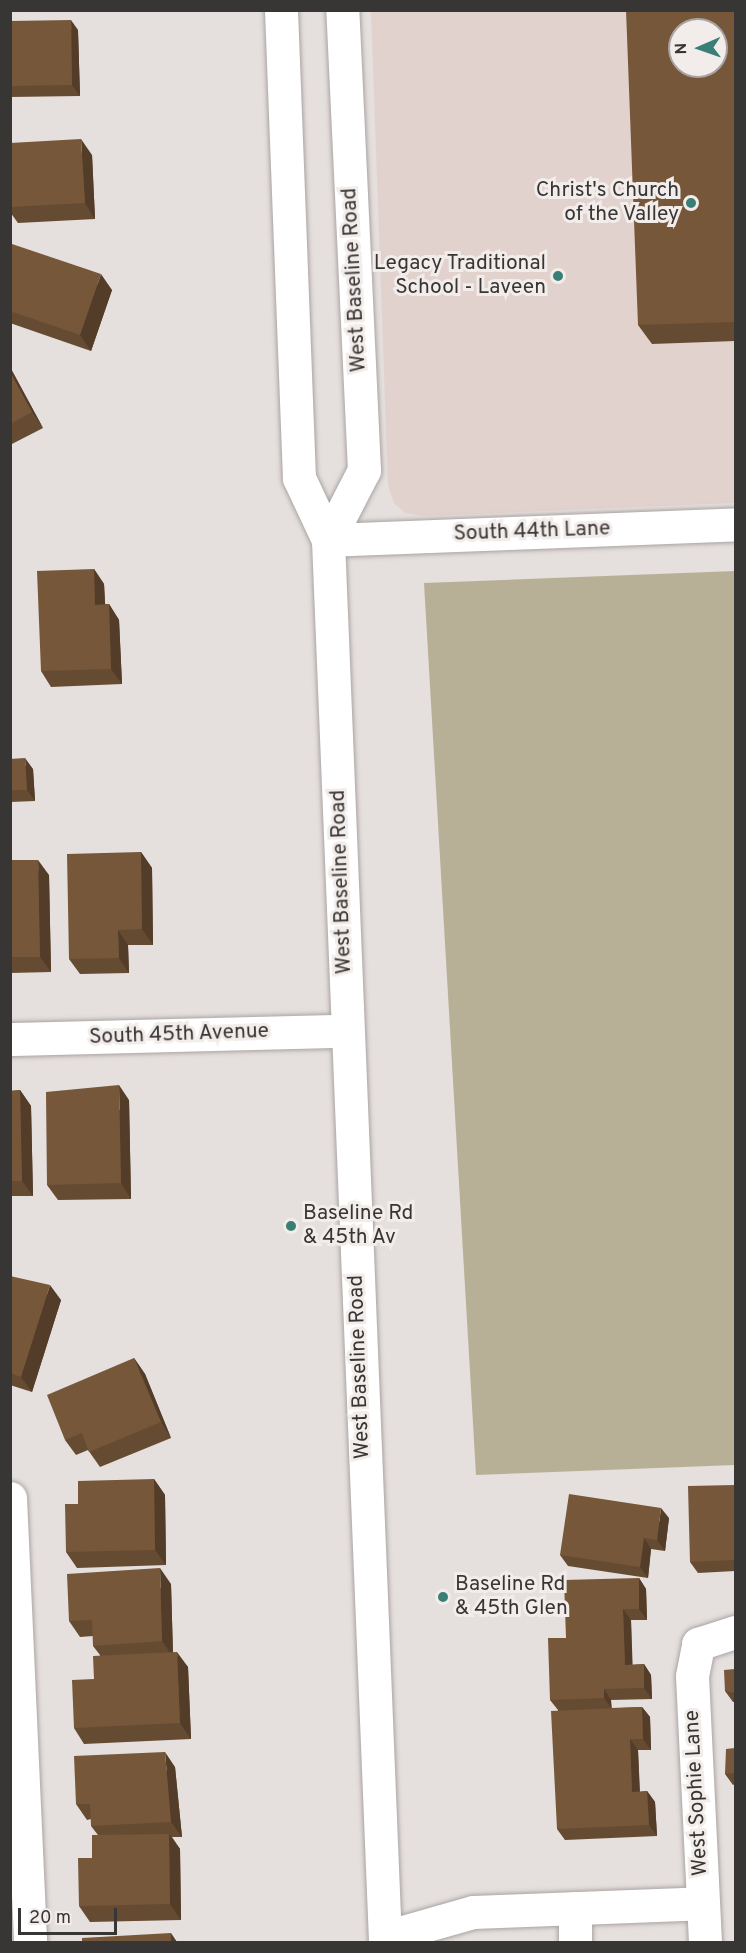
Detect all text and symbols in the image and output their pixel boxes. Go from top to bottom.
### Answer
north arrow [668,18,728,78]
text: N [672,42,692,55]
place label: Christ's Church of the Valley [536,178,679,228]
street label: West Baseline Road [338,187,372,373]
marker: Christ's Church of the Valley [684,196,698,210]
place label: Legacy Traditional School - Laveen [373,251,546,301]
marker: Legacy Traditional School - Laveen [551,269,565,283]
street label: South 44th Lane [453,517,611,547]
street label: West Baseline Road [326,789,358,975]
street label: South 45th Avenue [88,1019,270,1051]
place label: Baseline Rd & 45th Av [303,1201,413,1251]
marker: Baseline Rd & 45th Av [284,1219,298,1233]
street label: West Baseline Road [344,1274,376,1460]
place label: Baseline Rd & 45th Glen [455,1572,568,1622]
marker: Baseline Rd & 45th Glen [436,1590,450,1604]
street label: West Sophie Lane [680,1709,714,1877]
scale bar [21,1896,120,1934]
text: 20 m [29,1907,71,1930]

